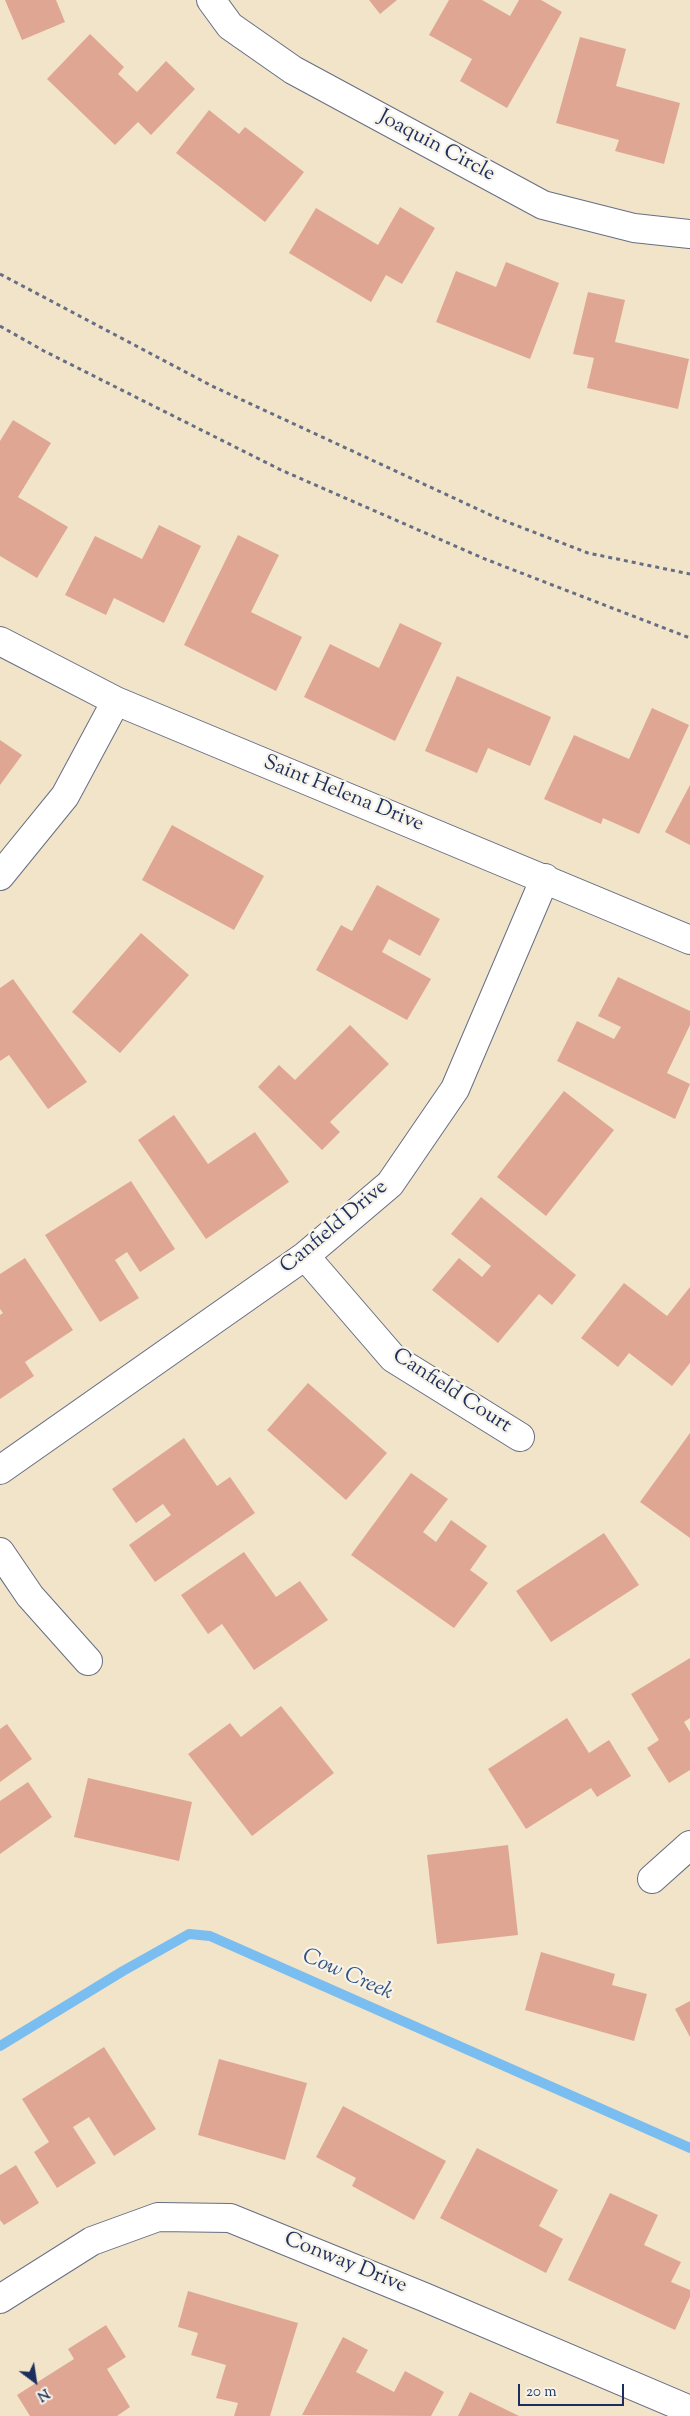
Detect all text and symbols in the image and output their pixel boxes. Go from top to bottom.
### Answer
street label: Joaquin Circle [373,106,499,188]
street label: Saint Helena Drive [259,751,427,839]
street label: Canfield Drive [276,1176,394,1280]
street label: Canfield Court [387,1344,515,1440]
water label: Cow Creek [297,1944,397,2008]
street label: Conway Drive [280,2228,410,2300]
north arrow [10,2356,60,2406]
scale bar [520,2374,626,2406]
text: N [33,2382,53,2405]
text: 20 m [526,2382,557,2403]

